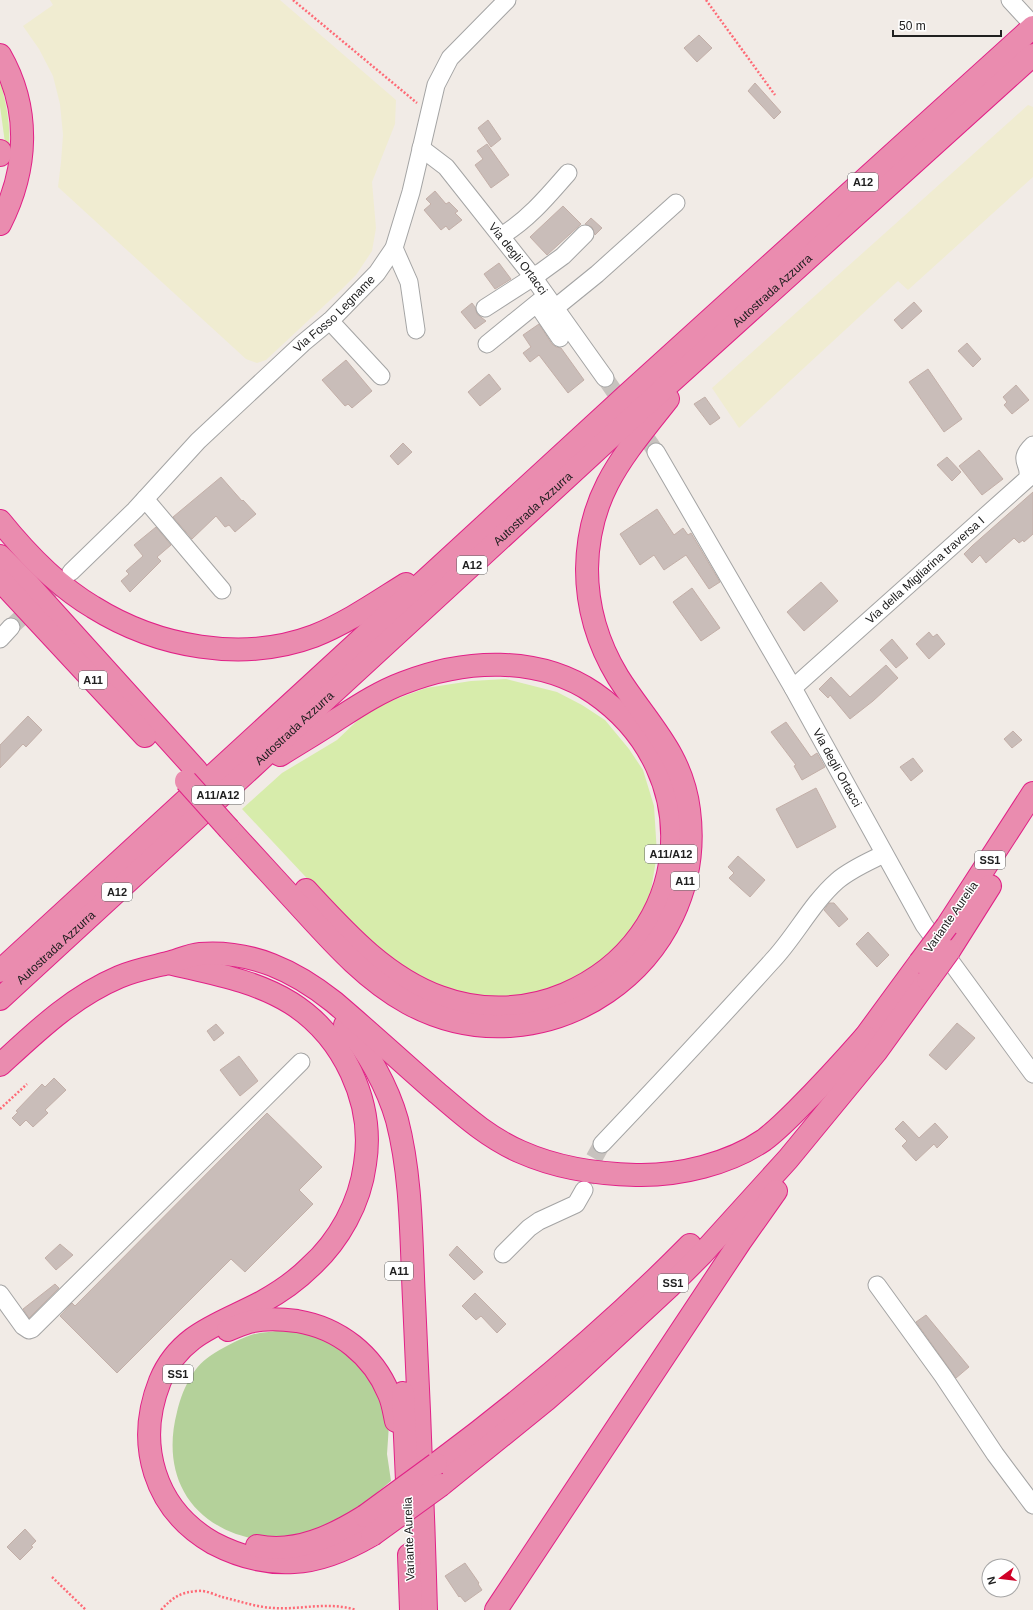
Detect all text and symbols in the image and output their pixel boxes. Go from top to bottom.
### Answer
scale bar [893,12,1001,38]
text: 50 m [899,19,926,33]
road number: A12 [848,173,878,191]
street label: Via degli Ortacci [486,220,550,297]
street label: Autostrada Azzurra [730,251,815,330]
street label: Via Fosso Legname [291,272,378,355]
street label: Autostrada Azzurra [490,469,575,549]
street label: Via della Migliarina traversa I [863,514,987,627]
road number: A12 [457,556,487,574]
road number: A11 [79,671,107,689]
street label: Autostrada Azzurra [252,688,337,768]
street label: Via degli Ortacci [810,726,864,809]
road number: A11/A12 [192,786,244,804]
road number: A11/A12 [645,845,697,863]
road number: SS1 [975,851,1005,869]
road number: A11 [671,872,699,890]
street label: Variante Aurelia [921,878,981,955]
road number: A12 [102,883,132,901]
street label: Autostrada Azzurra [14,908,99,987]
road number: A11 [385,1262,413,1280]
road number: SS1 [658,1274,688,1292]
road number: SS1 [163,1365,193,1383]
street label: Variante Aurelia [401,1497,417,1581]
north arrow [981,1558,1021,1598]
text: N [985,1575,998,1586]

